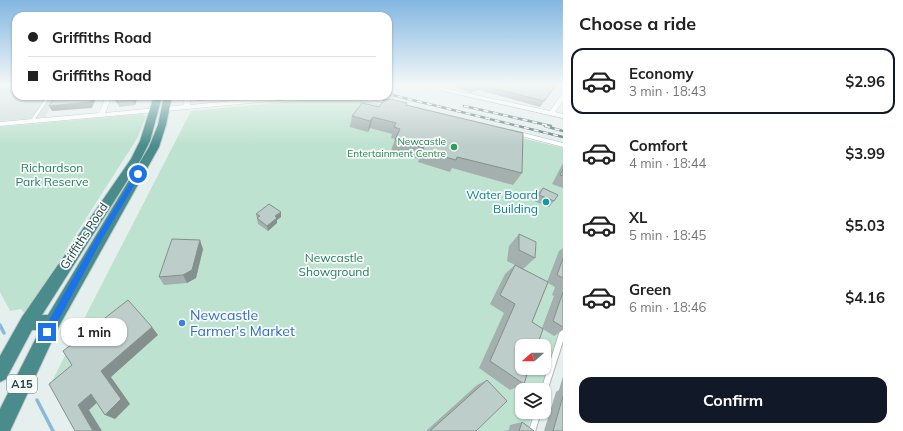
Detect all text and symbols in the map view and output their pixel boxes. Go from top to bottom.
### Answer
text: Choose a ride [579,12,696,35]
text: Griffiths Road [52,28,152,47]
icon: car [581,63,617,99]
text: Economy [629,64,694,83]
text: Griffiths Road [52,66,152,85]
text: $2.96 [845,72,885,91]
text: 3 min · 18:43 [629,83,706,99]
place label: Newcastle Entertainment Centre [347,135,446,160]
icon: car [581,135,617,171]
text: Comfort [629,136,687,155]
marker: Newcastle Entertainment Centre [449,142,459,152]
text: $3.99 [845,144,885,163]
text: 4 min · 18:44 [629,155,706,171]
park label: Richardson Park Reserve [15,160,89,189]
route start [129,165,147,183]
place label: Water Board Building [466,187,538,216]
marker: Water Board Building [541,197,551,207]
street label: Griffiths Road [56,200,111,272]
icon: car [581,207,617,243]
text: XL [629,208,647,227]
text: $5.03 [845,216,885,235]
text: 5 min · 18:45 [629,227,706,243]
park label: Newcastle Showground [298,250,370,279]
icon: car [581,279,617,315]
text: Green [629,280,671,299]
text: $4.16 [845,288,885,307]
text: 6 min · 18:46 [629,299,706,315]
place label: Newcastle Farmer's Market [190,306,295,340]
callout: 1 min [61,318,127,346]
marker: Newcastle Farmer's Market [177,318,187,328]
route end [38,323,56,341]
text: 1 min [77,324,111,340]
north arrow [515,339,551,375]
map controls [515,339,551,419]
road number: A15 [7,375,37,393]
button: Confirm [579,377,887,423]
button: layers [515,383,551,419]

